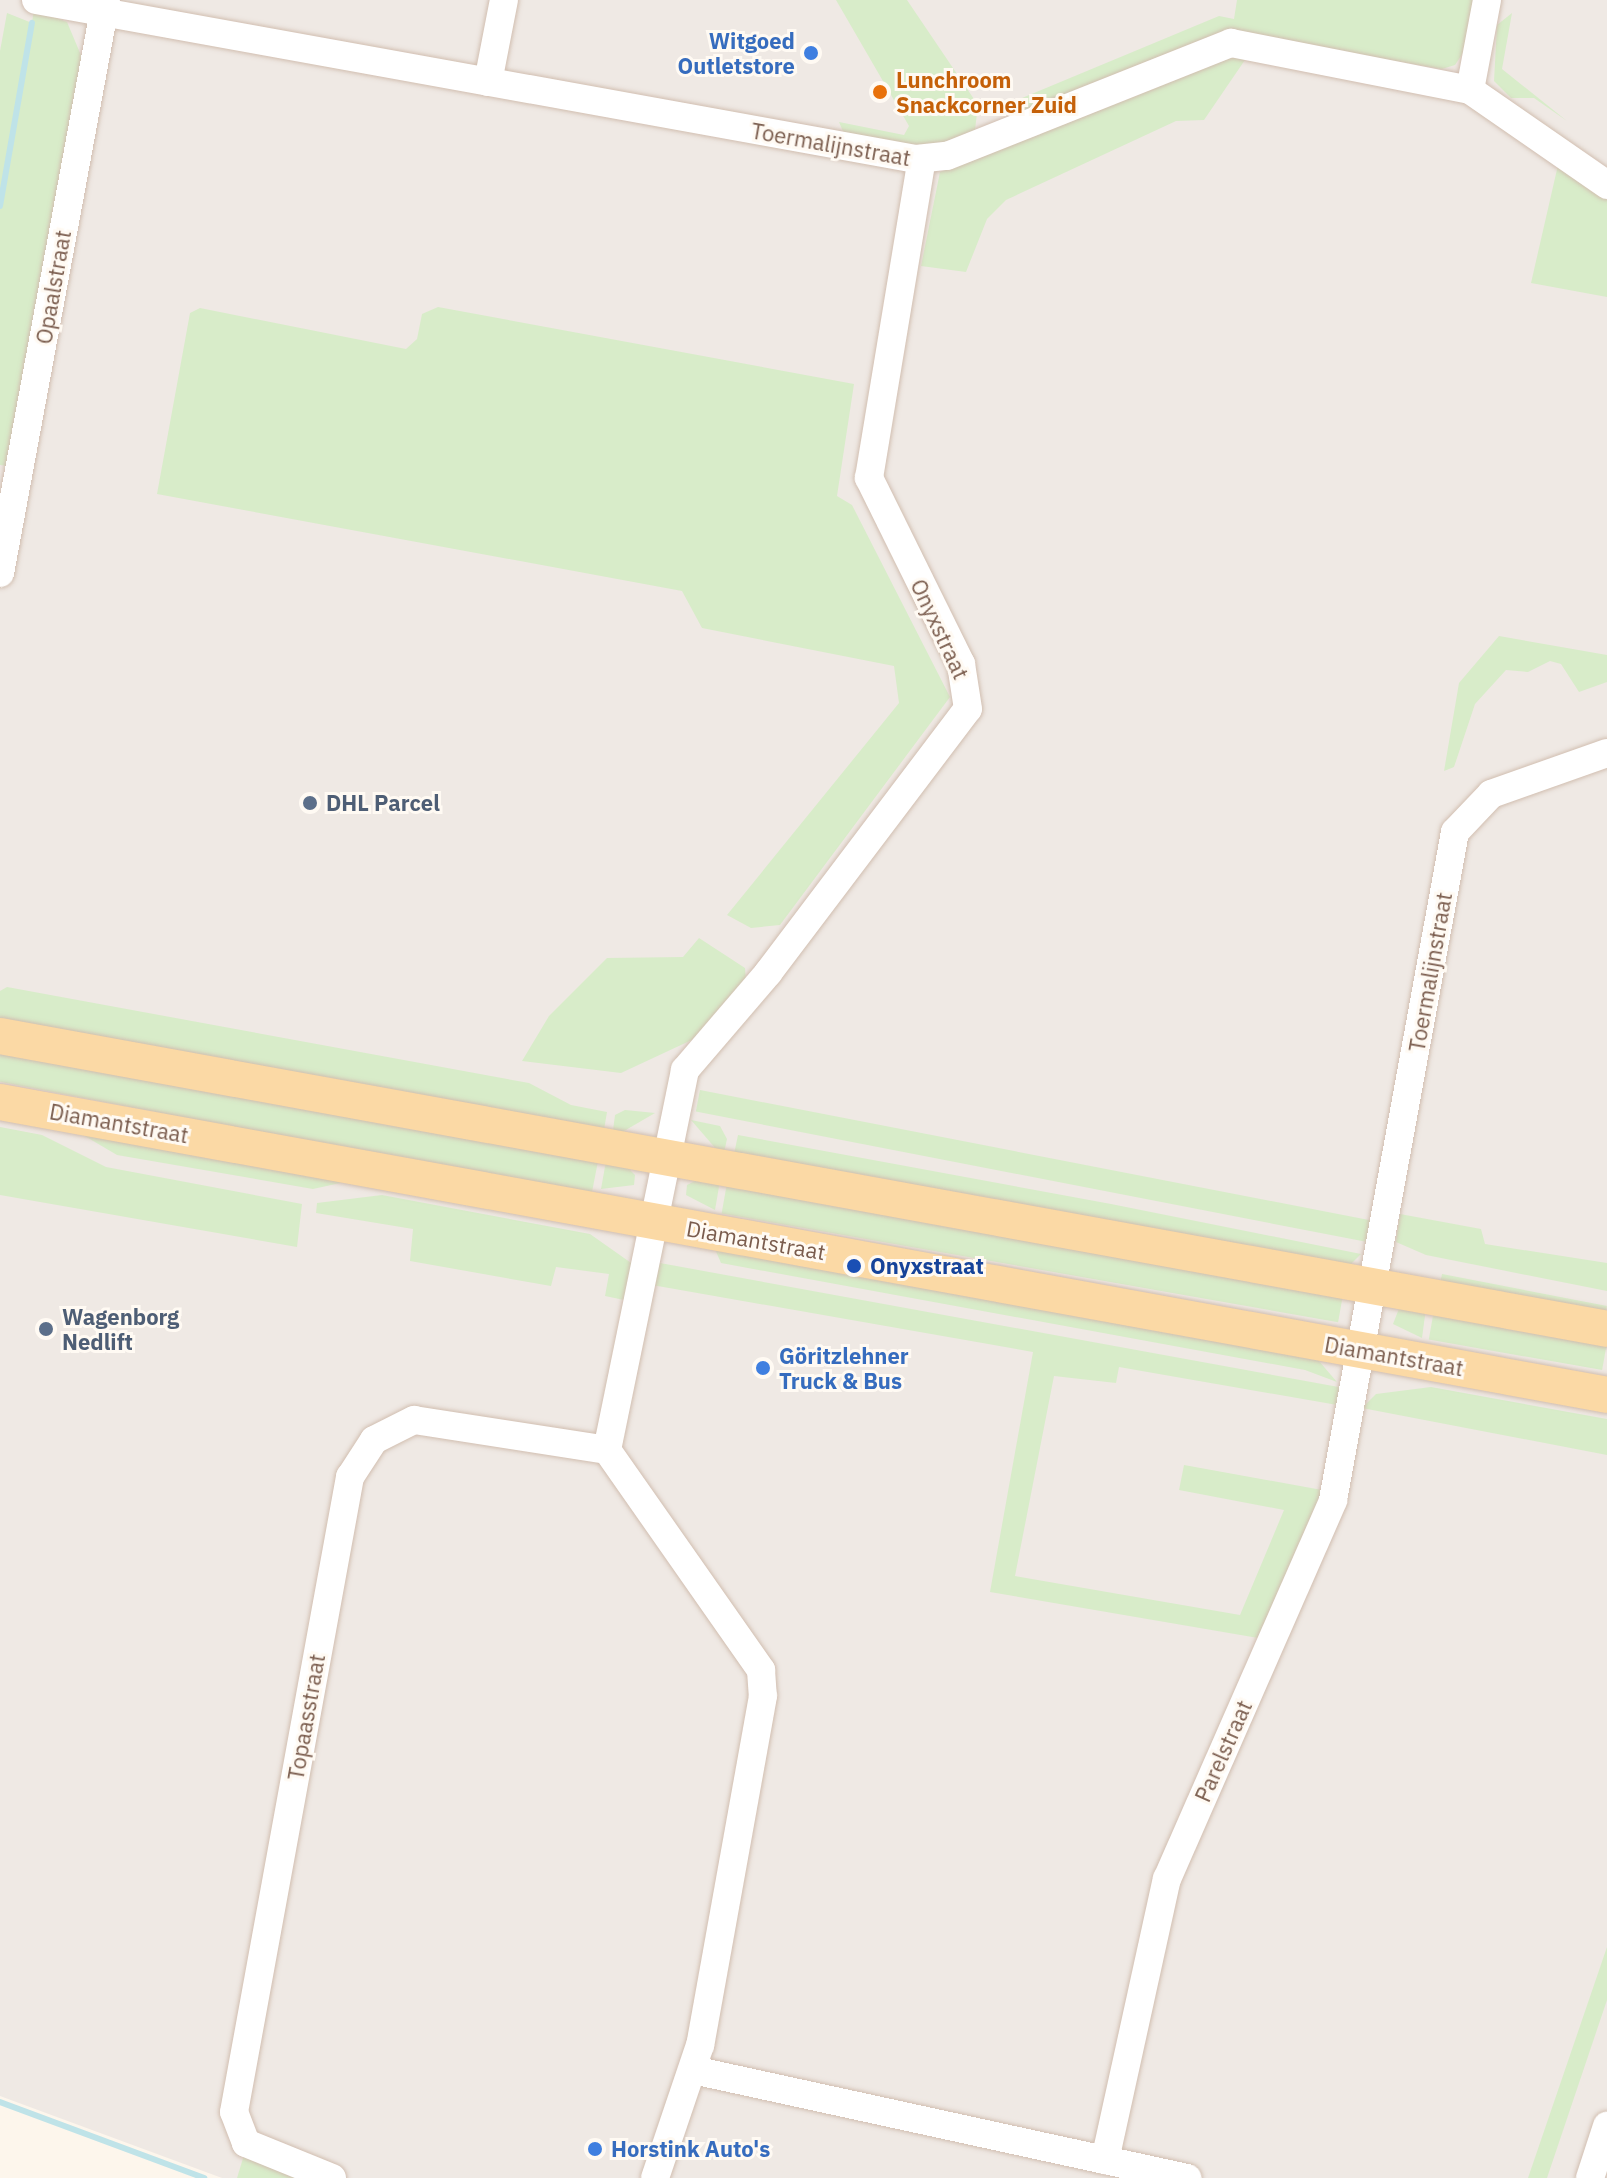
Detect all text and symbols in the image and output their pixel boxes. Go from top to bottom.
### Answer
place label: Witgoed Outletstore [677,27,795,78]
marker: Witgoed Outletstore [802,44,820,62]
place label: Lunchroom Snackcorner Zuid [896,66,1077,118]
marker: Lunchroom Snackcorner Zuid [871,83,889,101]
street label: Toermalijnstraat [749,117,913,171]
street label: Opaalstraat [30,228,76,346]
street label: Onyxstraat [905,575,975,683]
place label: DHL Parcel [326,790,440,816]
marker: DHL Parcel [301,794,319,812]
street label: Toermalijnstraat [1403,890,1457,1054]
street label: Diamantstraat [47,1098,191,1148]
street label: Diamantstraat [684,1215,828,1265]
place label: Onyxstraat [870,1253,984,1279]
marker: Onyxstraat [845,1257,863,1275]
place label: Wagenborg Nedlift [62,1303,179,1354]
marker: Wagenborg Nedlift [37,1320,55,1338]
street label: Diamantstraat [1322,1331,1466,1381]
place label: Göritzlehner Truck & Bus [779,1342,909,1394]
marker: Göritzlehner Truck & Bus [754,1359,772,1377]
street label: Topaasstraat [282,1652,330,1782]
street label: Parelstraat [1189,1696,1257,1806]
place label: Horstink Auto's [611,2136,770,2162]
marker: Horstink Auto's [586,2140,604,2158]

